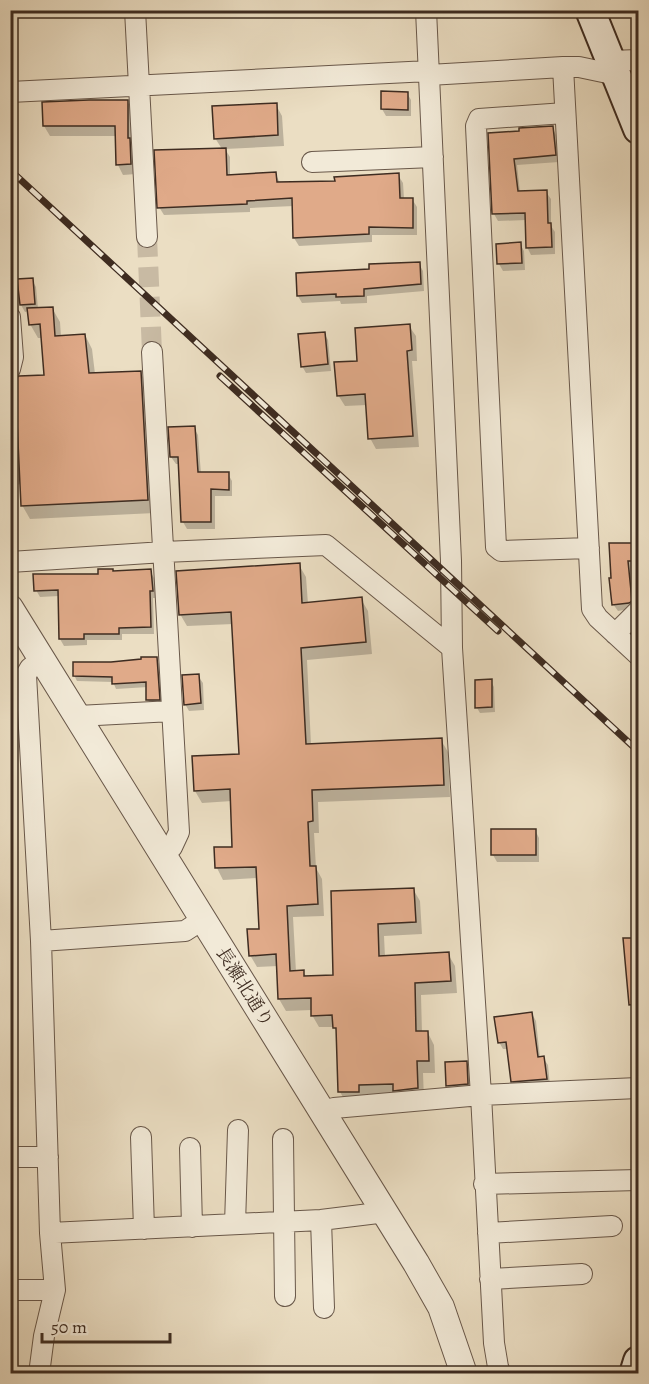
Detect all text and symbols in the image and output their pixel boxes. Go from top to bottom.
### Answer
street label: 長瀬北通り [211,942,279,1032]
scale bar [42,1306,170,1344]
text: 50 m [51,1315,87,1339]

